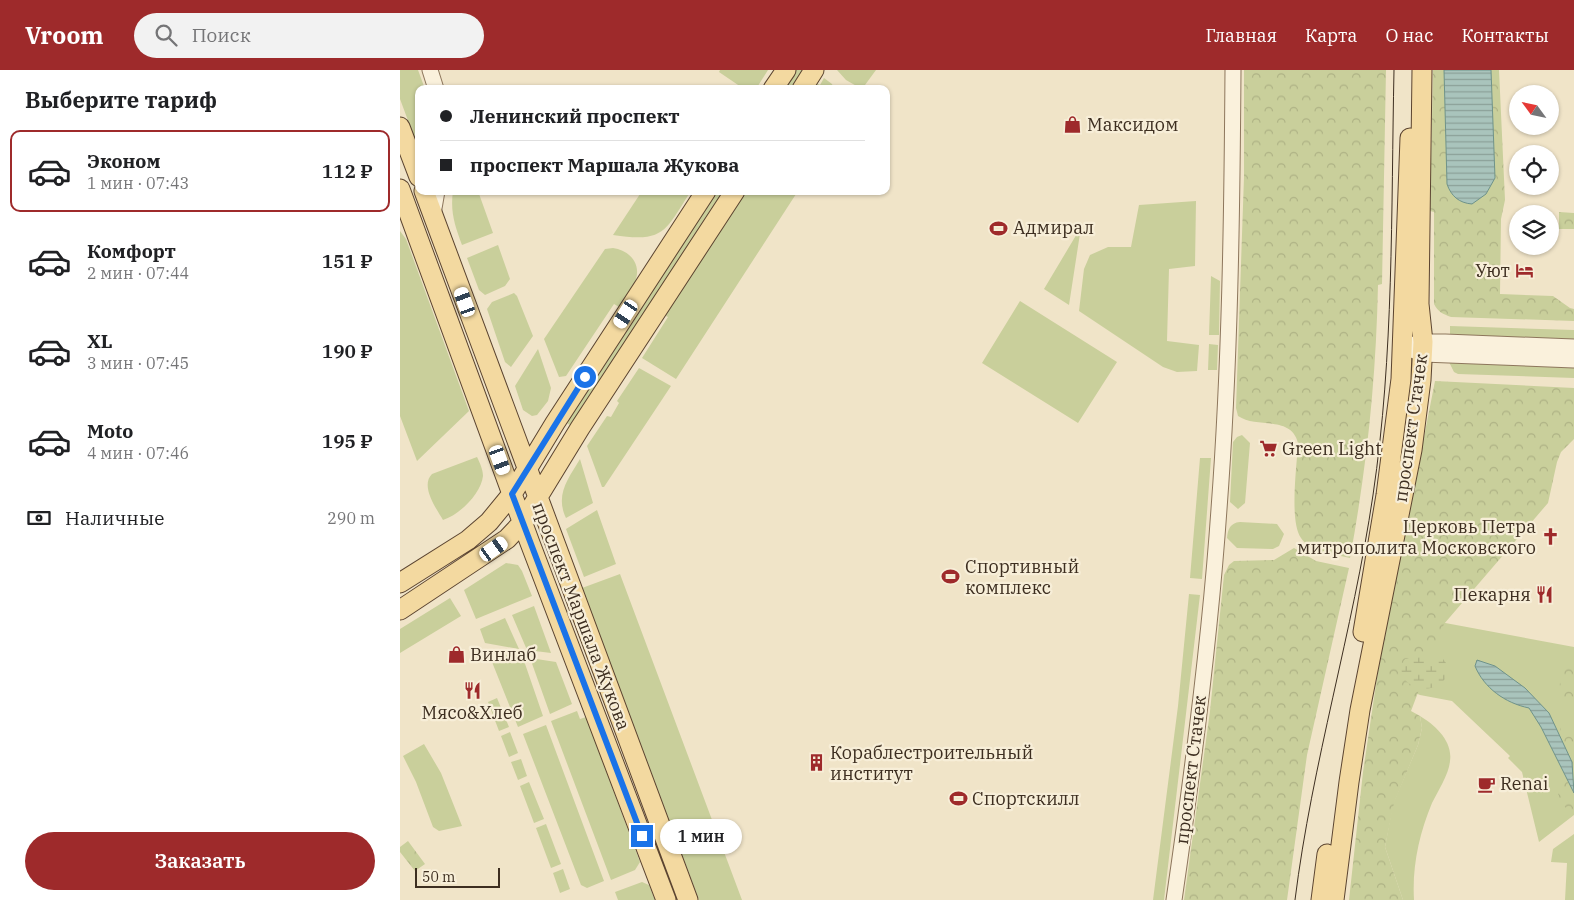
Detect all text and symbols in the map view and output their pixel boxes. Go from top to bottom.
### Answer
search box [134,13,484,58]
text: Vroom [25,19,104,51]
icon: search [152,21,180,49]
text: Поиск [192,23,251,47]
text: Главная [1205,24,1277,47]
text: Карта [1305,24,1357,47]
text: О нас [1385,24,1433,47]
text: Контакты [1461,24,1549,47]
text: Выберите тариф [25,85,217,114]
north arrow [1509,85,1559,135]
map controls [1509,85,1559,255]
text: Ленинский проспект [470,104,680,128]
place label: Максидом [1087,113,1179,136]
shop icon: Максидом [1063,115,1083,135]
button: locate [1509,145,1559,195]
icon: car [27,149,72,194]
text: Эконом [87,149,160,173]
text: проспект Маршала Жукова [470,153,739,177]
text: 112 ₽ [322,159,373,183]
text: 1 мин · 07:43 [87,173,189,193]
button: layers [1509,205,1559,255]
place label: Адмирал [1013,216,1094,239]
sports icon: Адмирал [989,218,1009,238]
icon: car [27,239,72,284]
text: Комфорт [87,239,176,263]
text: 151 ₽ [322,249,373,273]
place label: Уют [1475,259,1510,282]
hotel icon: Уют [1514,261,1534,281]
text: 2 мин · 07:44 [87,263,189,283]
car [452,285,477,319]
car [611,297,640,331]
icon: car [27,329,72,374]
text: XL [87,329,113,353]
text: 190 ₽ [322,339,373,363]
street label: проспект Стачек [1389,352,1432,504]
text: 3 мин · 07:45 [87,353,189,373]
route start [574,366,596,388]
icon: car [27,419,72,464]
text: Moto [87,419,133,443]
text: 195 ₽ [322,429,373,453]
place label: Green Light [1282,437,1382,460]
supermarket icon: Green Light [1258,439,1278,459]
text: 4 мин · 07:46 [87,443,189,463]
car [487,443,512,477]
street label: проспект Маршала Жукова [527,499,636,733]
icon: cash [25,504,53,532]
text: Наличные [65,506,164,530]
text: 290 m [327,508,375,528]
place label: Церковь Петра митрополита Московского [1297,515,1536,559]
church icon: Церковь Петра митрополита Московского [1540,527,1560,547]
car [477,534,510,564]
place label: Спортивный комплекс [965,555,1079,599]
sports icon: Спортивный комплекс [941,567,961,587]
place label: Пекарня [1454,583,1531,606]
restaurant icon: Пекарня [1535,585,1555,605]
place label: Винлаб [470,643,537,666]
shop icon: Винлаб [446,645,466,665]
restaurant icon: Мясо&Хлеб [462,680,482,700]
street label: проспект Стачек [1170,694,1211,846]
place label: Мясо&Хлеб [422,701,523,724]
place label: Кораблестроительный институт [830,741,1033,785]
building icon: Кораблестроительный институт [806,753,826,773]
place label: Renai [1500,772,1549,795]
cafe icon: Renai [1476,774,1496,794]
place label: Спортскилл [972,787,1080,810]
sports icon: Спортскилл [948,789,968,809]
callout: 1 мин [660,818,742,854]
route end [631,825,653,847]
text: 1 мин [678,826,724,846]
button: Заказать [25,832,375,890]
scale bar [415,865,500,888]
text: 50 m [422,868,455,886]

